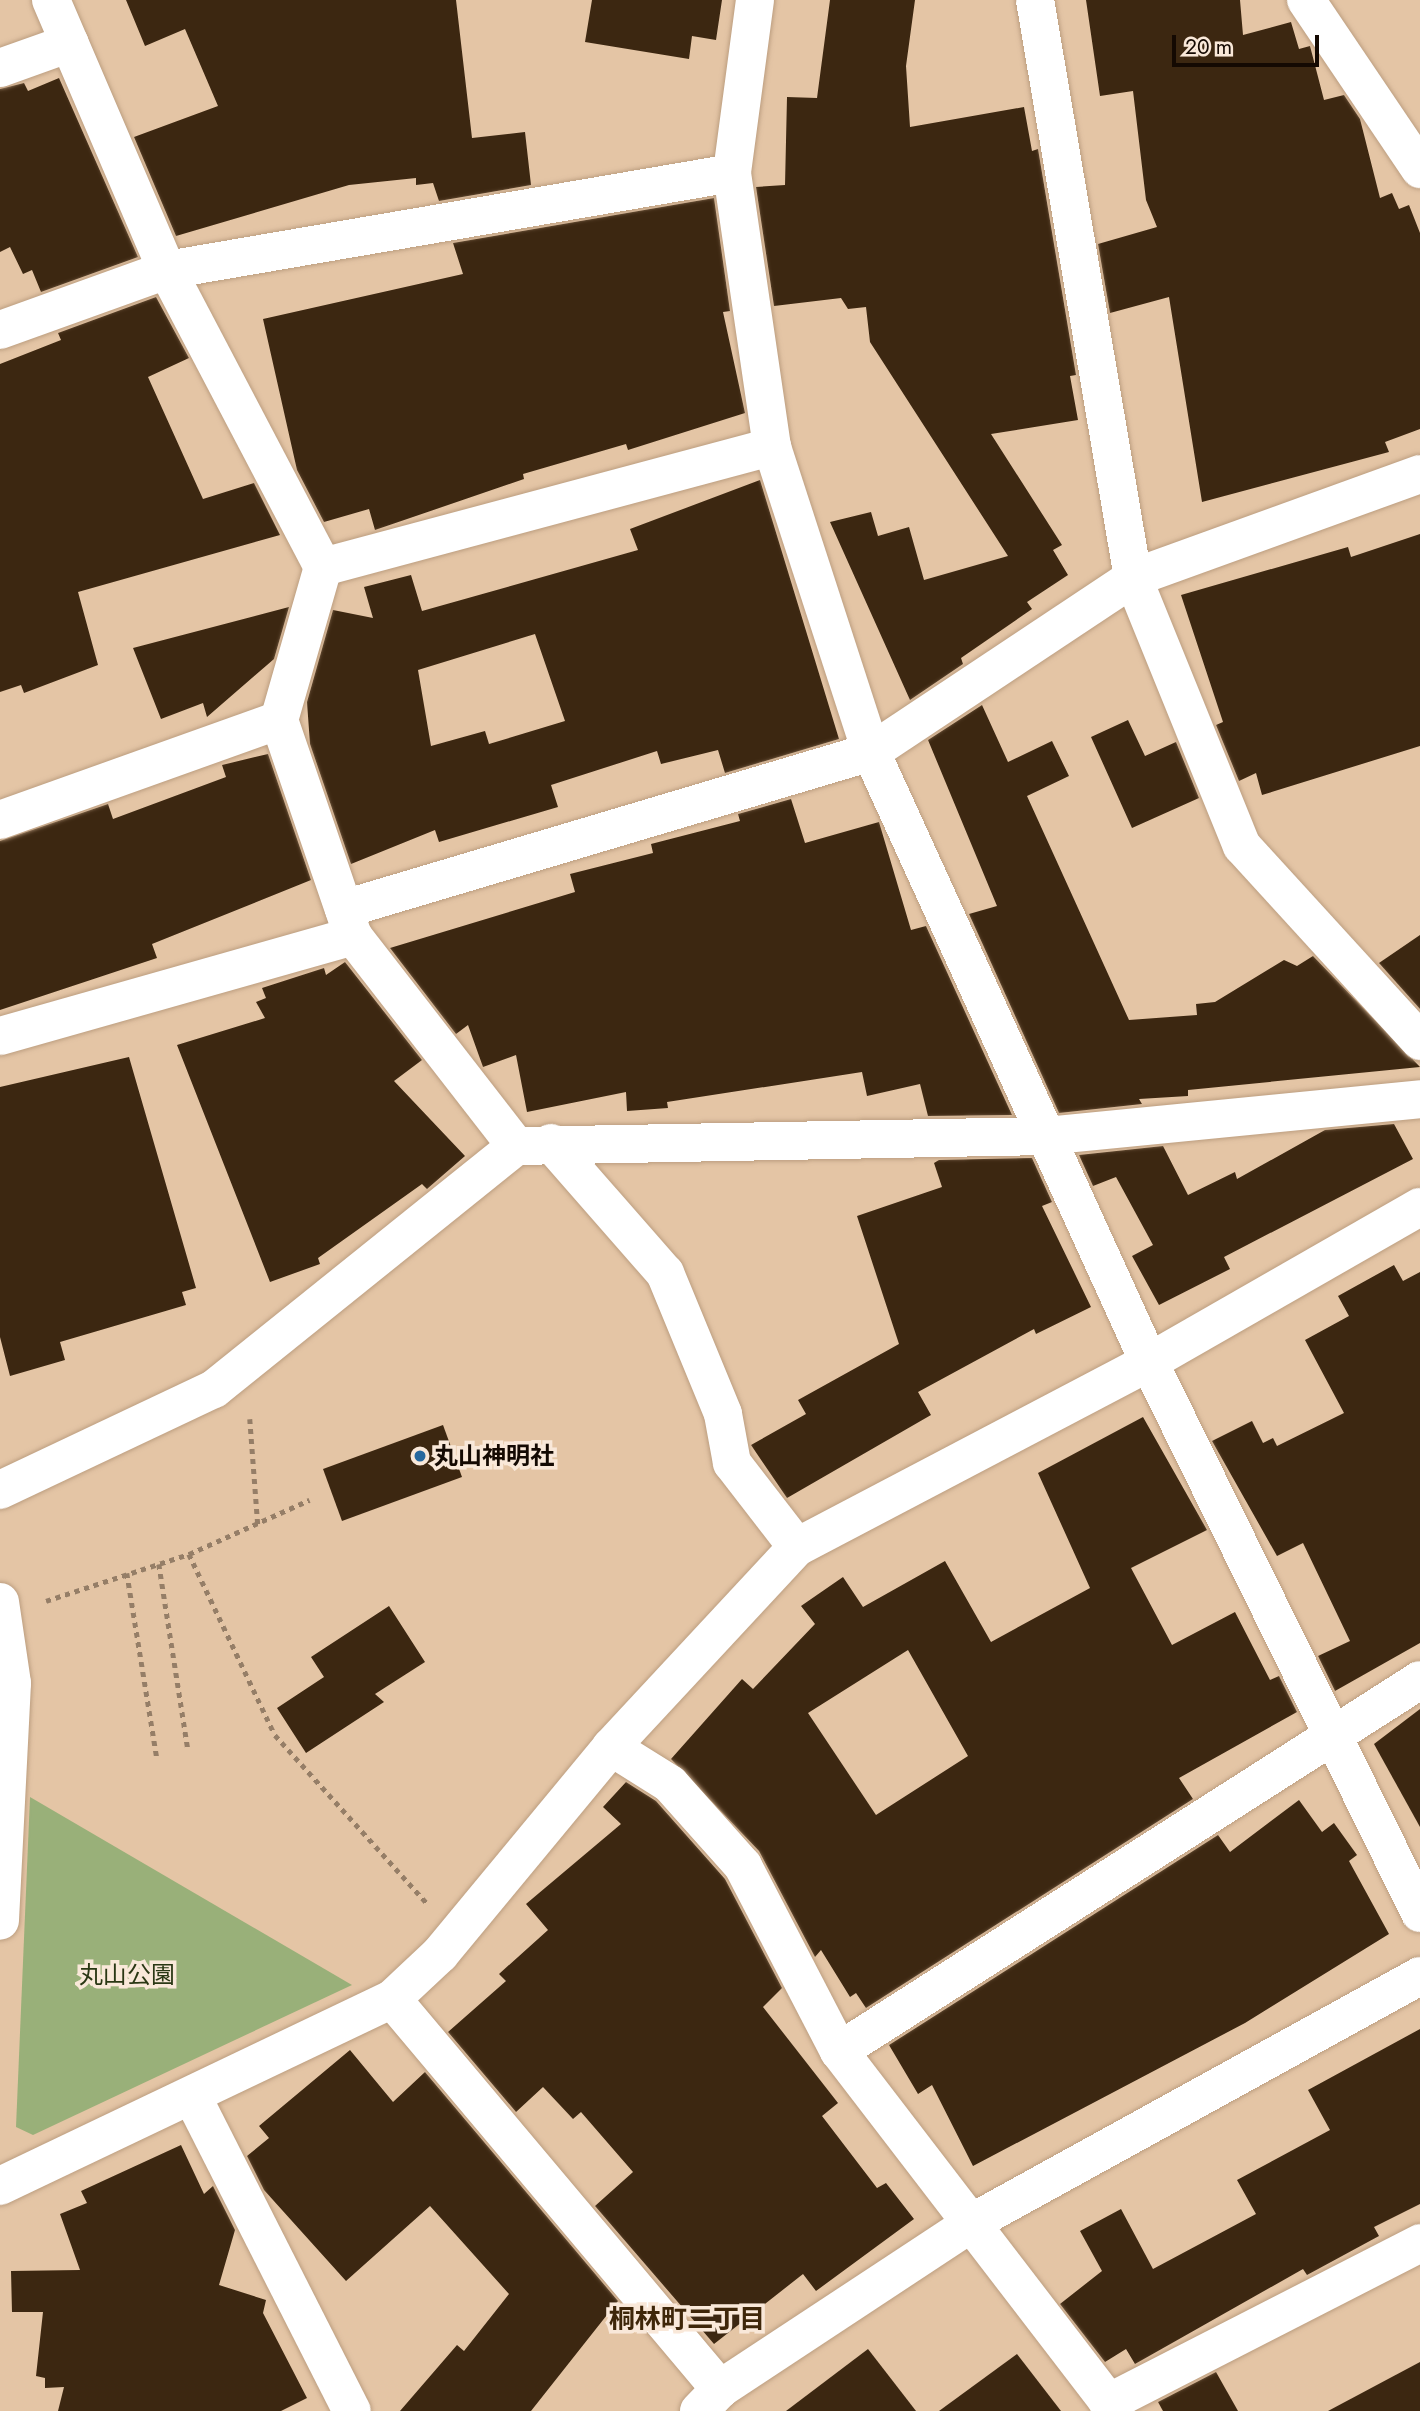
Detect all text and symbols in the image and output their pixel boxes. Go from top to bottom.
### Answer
scale bar [1175,21,1322,65]
text: 20 m [1185,32,1232,62]
place label: 丸山神明社 [434,1442,554,1470]
marker: 丸山神明社 [412,1448,428,1464]
park label: 丸山公園 [79,1961,175,1989]
district label: 桐林町二丁目 [609,2304,765,2336]

